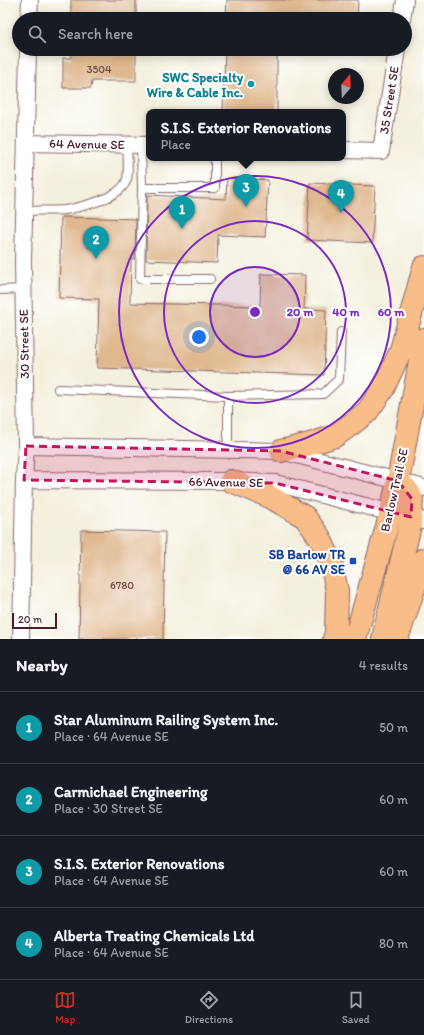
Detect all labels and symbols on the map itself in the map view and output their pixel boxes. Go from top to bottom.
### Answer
house number: 3504 [86,63,112,76]
street label: 35 Street SE [376,65,402,135]
north arrow [328,68,364,104]
place label: SWC Specialty Wire & Cable Inc. [147,70,244,100]
marker: SWC Specialty Wire & Cable Inc. [246,79,256,89]
street label: 64 Avenue SE [49,136,125,152]
pin: 3 [233,174,259,207]
pin: 4 [328,180,354,213]
pin: 1 [169,196,195,229]
pin: 2 [83,226,109,259]
centre of rings [248,305,262,319]
text: 20 m [287,305,314,319]
text: 40 m [332,305,361,319]
text: 60 m [378,305,405,319]
street label: 30 Street SE [16,309,32,379]
your location [189,327,209,347]
street label: Barlow Trail SE [377,447,411,533]
street label: 66 Avenue SE [188,474,264,490]
place label: SB Barlow TR @ 66 AV SE [269,547,346,577]
marker: SB Barlow TR @ 66 AV SE [348,556,358,566]
house number: 6780 [110,579,134,592]
scale bar [12,611,57,630]

